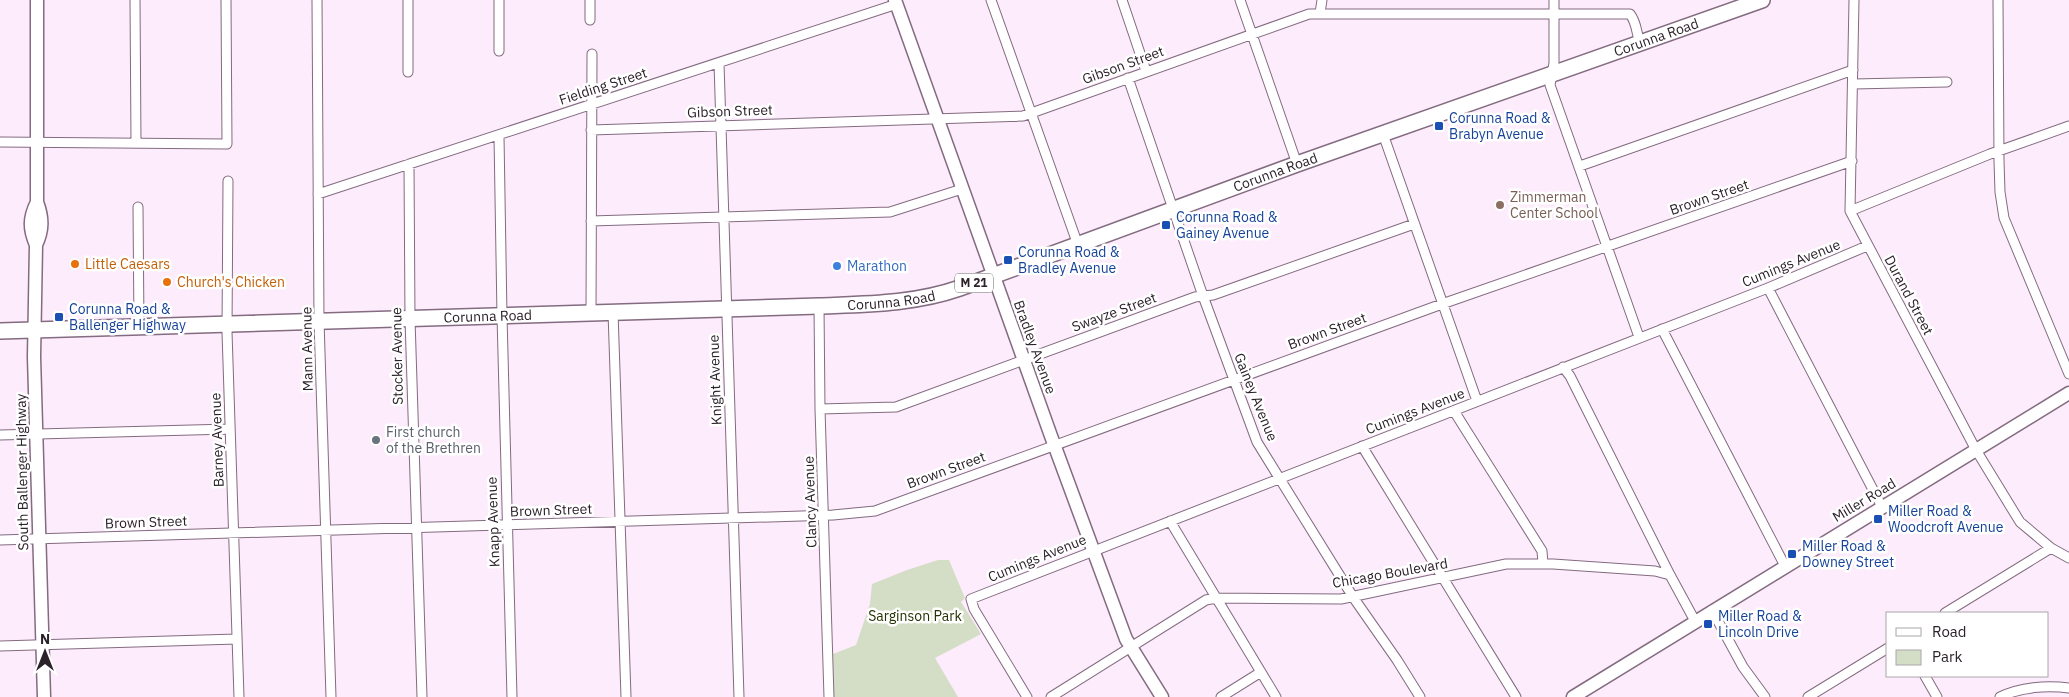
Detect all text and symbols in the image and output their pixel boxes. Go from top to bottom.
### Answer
street label: Corunna Road [1611,14,1701,61]
street label: Gibson Street [1080,42,1166,88]
street label: Fielding Street [557,63,649,109]
street label: Gibson Street [687,101,773,121]
place label: Corunna Road & Brabyn Avenue [1449,109,1551,143]
marker: Corunna Road & Brabyn Avenue [1433,120,1445,132]
street label: Corunna Road [1231,148,1320,196]
street label: Brown Street [1667,175,1751,219]
place label: Zimmerman Center School [1510,188,1598,222]
marker: Zimmerman Center School [1494,199,1506,211]
place label: Corunna Road & Gainey Avenue [1176,208,1278,242]
marker: Corunna Road & Gainey Avenue [1160,219,1172,231]
street label: Cumings Avenue [1739,235,1843,291]
place label: Corunna Road & Bradley Avenue [1018,243,1120,277]
street label: Durand Street [1880,252,1938,338]
marker: Corunna Road & Bradley Avenue [1002,254,1014,266]
place label: Little Caesars [85,255,170,273]
place label: Marathon [847,257,907,275]
marker: Little Caesars [69,258,81,270]
marker: Marathon [831,260,843,272]
place label: Church's Chicken [177,273,285,291]
road number: M 21 [955,274,993,292]
marker: Church's Chicken [161,276,173,288]
street label: Corunna Road [847,286,937,314]
street label: Swayze Street [1069,288,1159,336]
street label: Bradley Avenue [1010,298,1060,397]
place label: Corunna Road & Ballenger Highway [69,300,186,334]
street label: Mann Avenue [297,306,317,392]
street label: Corunna Road [443,306,532,326]
street label: Stocker Avenue [387,307,407,405]
street label: Brown Street [1285,308,1369,354]
marker: Corunna Road & Ballenger Highway [53,311,65,323]
street label: Knight Avenue [704,334,726,426]
street label: Gainey Avenue [1230,350,1282,444]
street label: Cumings Avenue [1363,384,1467,438]
street label: Barney Avenue [206,392,228,487]
street label: South Ballenger Highway [12,393,32,551]
place label: First church of the Brethren [386,423,481,457]
marker: First church of the Brethren [370,434,382,446]
street label: Brown Street [904,447,988,493]
street label: Clancy Avenue [799,455,821,548]
street label: Miller Road [1829,474,1899,526]
street label: Knapp Avenue [482,476,504,568]
street label: Brown Street [510,500,593,520]
place label: Miller Road & Woodcroft Avenue [1888,502,2004,536]
street label: Brown Street [105,512,188,532]
marker: Miller Road & Woodcroft Avenue [1872,513,1884,525]
street label: Cumings Avenue [985,530,1089,586]
place label: Miller Road & Downey Street [1802,537,1894,571]
marker: Miller Road & Downey Street [1786,548,1798,560]
street label: Chicago Boulevard [1331,554,1449,592]
park label: Sarginson Park [868,607,962,625]
place label: Miller Road & Lincoln Drive [1718,607,1802,641]
legend [1886,612,2049,677]
marker: Miller Road & Lincoln Drive [1702,618,1714,630]
text: Road [1932,622,1967,641]
north arrow [20,627,70,677]
text: N [40,630,50,648]
text: Park [1932,647,1962,666]

